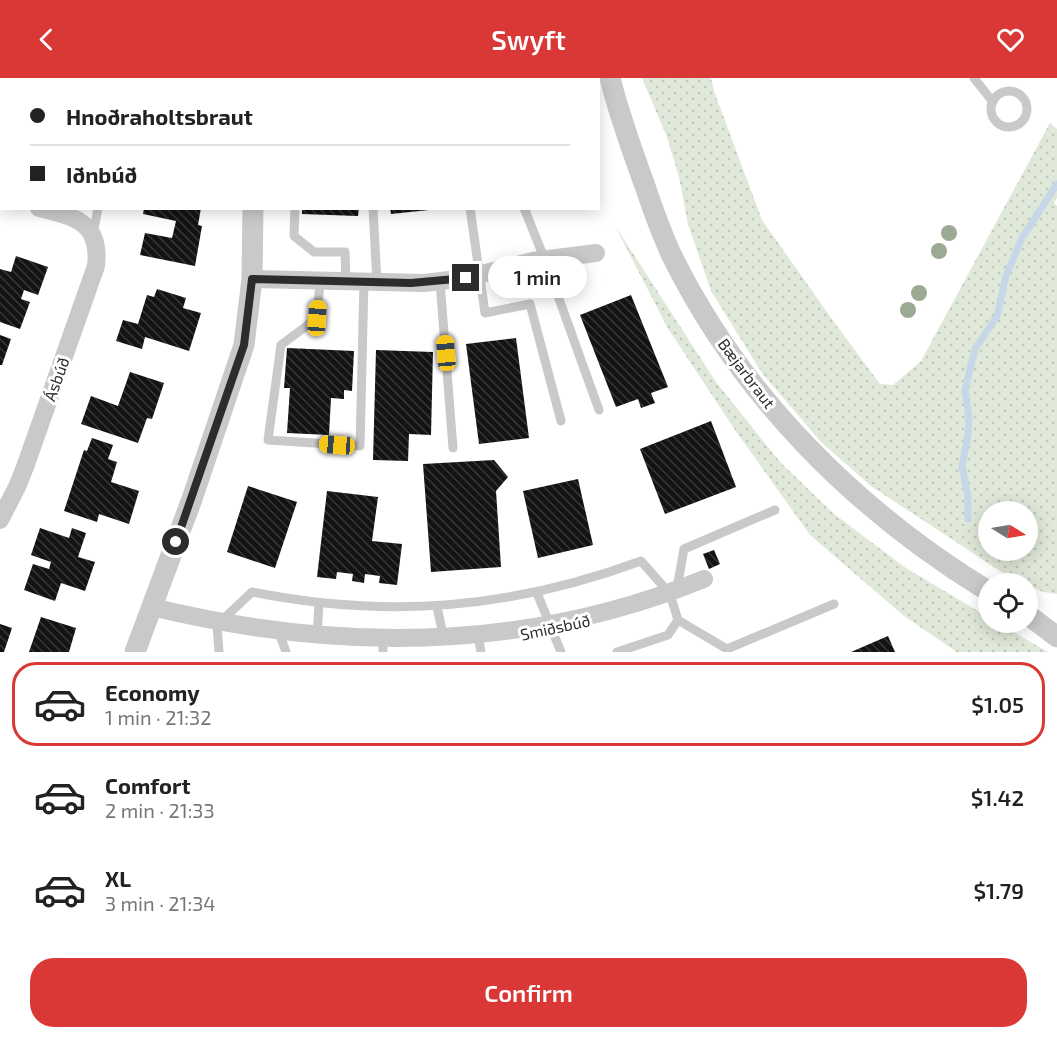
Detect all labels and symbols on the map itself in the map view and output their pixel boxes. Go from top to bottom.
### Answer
callout: 1 min [487,257,586,299]
route end [452,264,479,291]
car [307,299,327,337]
car [435,334,457,372]
street label: Bæjarbraut [714,334,779,412]
street label: Ásbúð [39,355,73,403]
car [318,435,356,455]
north arrow [978,501,1038,561]
route start [162,528,189,555]
street label: Smiðsbúð [518,610,592,644]

